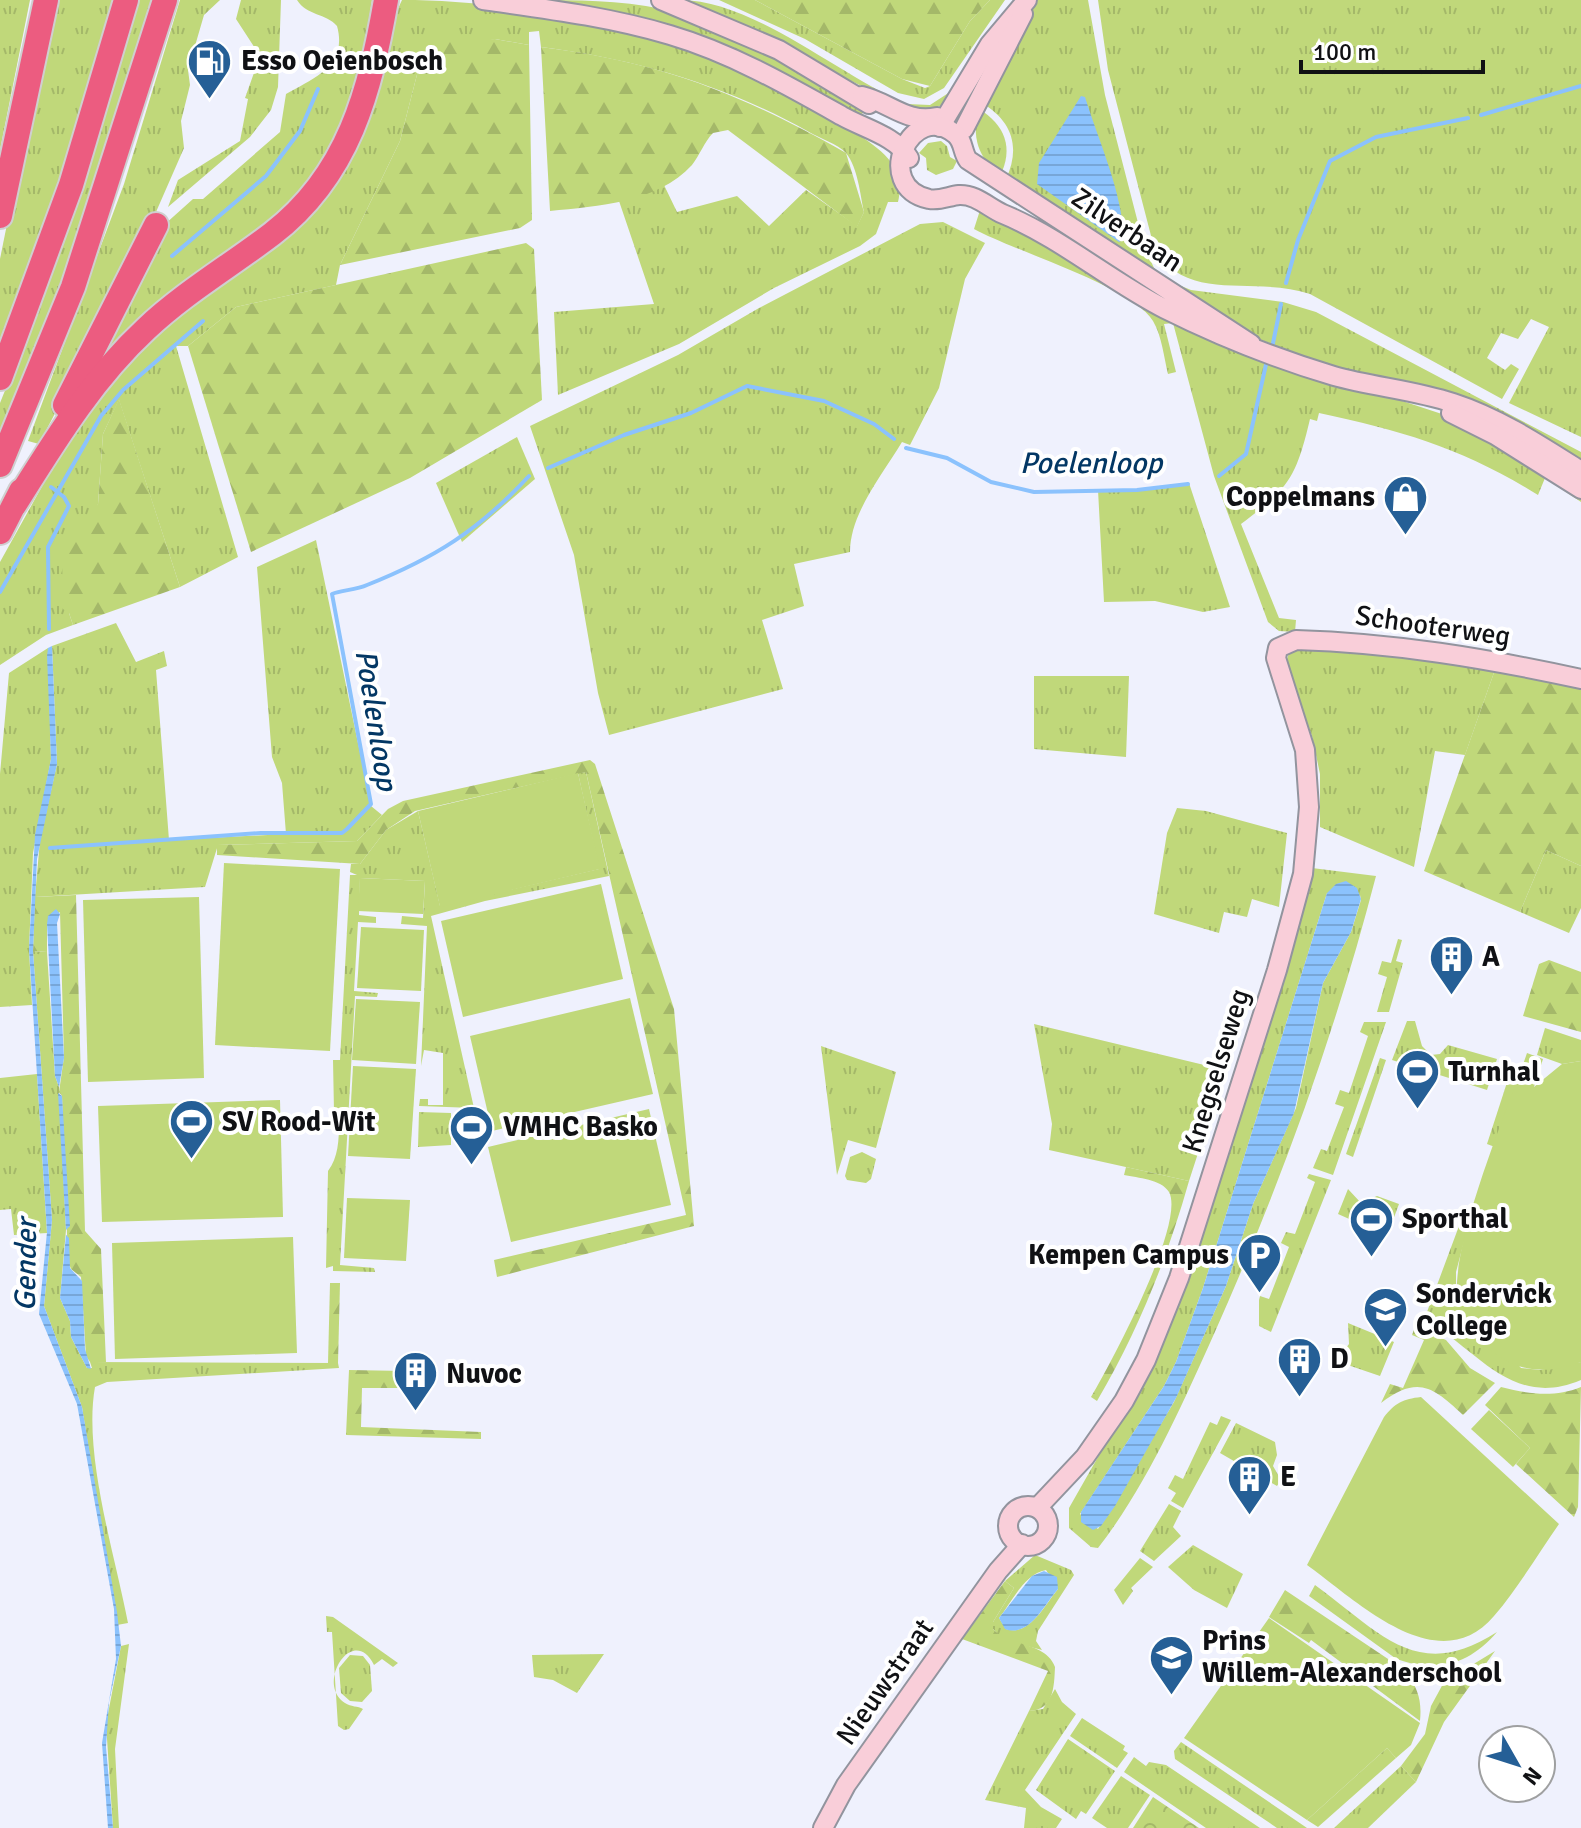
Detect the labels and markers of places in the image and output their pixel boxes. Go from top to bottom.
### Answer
fuel station icon: Esso Oeienbosch [186,37,234,100]
place label: Esso Oeienbosch [241,44,443,78]
shop icon: Coppelmans [1382,473,1430,536]
place label: Coppelmans [1226,480,1375,514]
building icon: A [1427,933,1475,996]
place label: A [1482,940,1500,974]
sports icon: Turnhal [1393,1048,1441,1111]
place label: Turnhal [1448,1055,1540,1089]
sports icon: SV Rood-Wit [167,1098,215,1161]
sports icon: VMHC Basko [448,1103,496,1166]
place label: SV Rood-Wit [222,1105,376,1139]
place label: VMHC Basko [503,1110,658,1144]
sports icon: Sporthal [1347,1195,1395,1258]
place label: Sporthal [1402,1202,1508,1236]
parking icon: Kempen Campus [1236,1231,1284,1294]
place label: Kempen Campus [1028,1238,1229,1272]
place label: Sondervick College [1416,1277,1552,1343]
school or university icon: Sondervick College [1361,1286,1409,1349]
building icon: D [1275,1335,1323,1398]
place label: D [1330,1342,1349,1376]
building icon: Nuvoc [391,1350,439,1413]
place label: Nuvoc [446,1357,522,1391]
building icon: E [1225,1453,1273,1516]
place label: E [1280,1460,1296,1494]
place label: Prins Willem-Alexanderschool [1202,1624,1502,1690]
school or university icon: Prins Willem-Alexanderschool [1147,1633,1195,1696]

